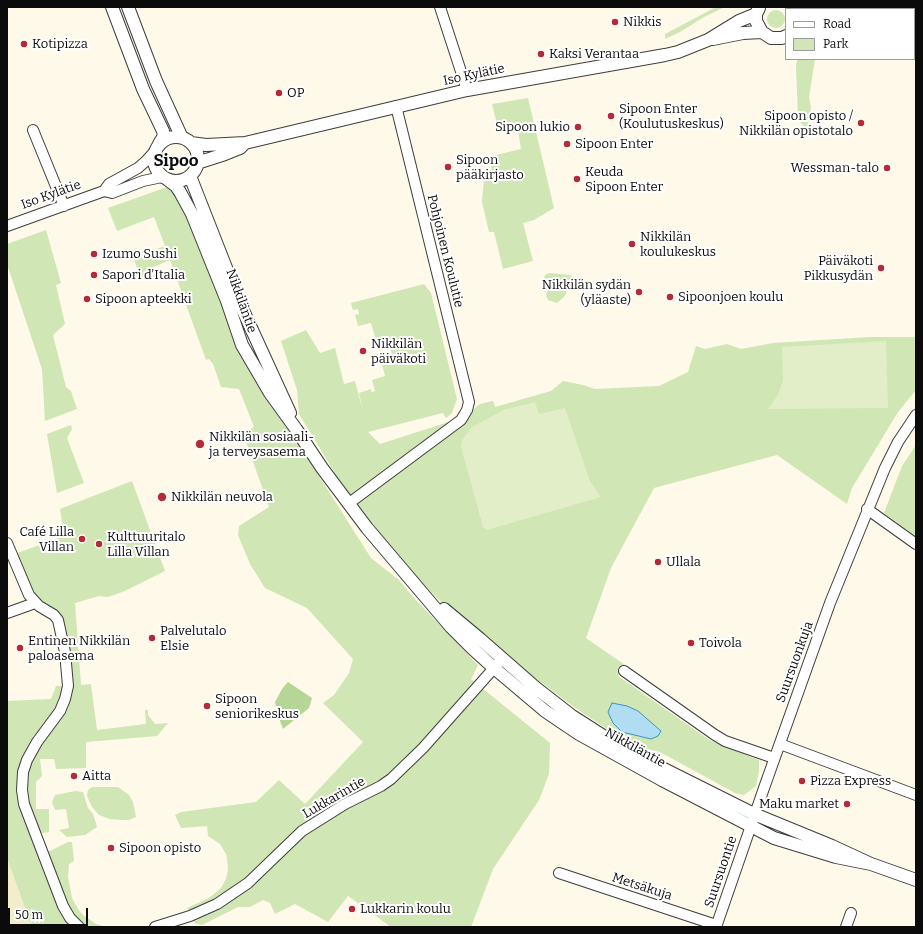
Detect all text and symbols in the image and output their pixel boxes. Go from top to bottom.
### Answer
legend [785,8,915,60]
place label: Nikkis [623,14,662,30]
marker: Nikkis [610,17,620,27]
text: Road [823,17,851,31]
place label: Kotipizza [32,36,88,52]
text: Park [823,37,848,51]
marker: Kotipizza [19,39,29,49]
place label: Kaksi Verantaa [549,46,639,62]
marker: Kaksi Verantaa [536,49,546,59]
street label: Iso Kylätie [442,61,506,89]
place label: OP [287,85,304,101]
marker: OP [274,88,284,98]
place label: Sipoon Enter (Koulutuskeskus) [619,101,724,132]
place label: Sipoon opisto / Nikkilän opistotalo [739,108,853,139]
marker: Sipoon Enter (Koulutuskeskus) [606,111,616,121]
marker: Sipoon opisto / Nikkilän opistotalo [856,118,866,128]
place label: Sipoon lukio [495,119,570,135]
marker: Sipoon lukio [573,122,583,132]
place label: Sipoon Enter [575,136,653,152]
marker: Sipoon Enter [562,139,572,149]
district label: Sipoo [153,151,199,171]
place label: Sipoon pääkirjasto [456,152,524,183]
place label: Wessman-talo [791,160,879,176]
marker: Sipoon pääkirjasto [443,162,453,172]
marker: Wessman-talo [882,163,892,173]
place label: Keuda Sipoon Enter [585,164,663,195]
marker: Keuda Sipoon Enter [572,174,582,184]
street label: Iso Kylätie [19,177,83,213]
street label: Pohjoinen Koulutie [423,193,467,309]
place label: Nikkilän koulukeskus [640,229,716,260]
marker: Nikkilän koulukeskus [627,239,637,249]
place label: Izumo Sushi [102,246,177,262]
marker: Izumo Sushi [89,249,99,259]
place label: Päiväkoti Pikkusydän [804,253,873,284]
marker: Päiväkoti Pikkusydän [876,263,886,273]
place label: Sapori d'Italia [102,267,185,283]
street label: Nikkiläntie [222,267,260,335]
marker: Sapori d'Italia [89,270,99,280]
place label: Nikkilän sydän (yläaste) [542,277,631,308]
marker: Nikkilän sydän (yläaste) [634,287,644,297]
place label: Sipoonjoen koulu [678,289,783,305]
place label: Sipoon apteekki [95,291,192,307]
marker: Sipoonjoen koulu [665,292,675,302]
marker: Sipoon apteekki [82,294,92,304]
place label: Nikkilän päiväkoti [371,336,426,367]
marker: Nikkilän päiväkoti [358,346,368,356]
place label: Nikkilän sosiaali- ja terveysasema [209,429,314,460]
marker: Nikkilän sosiaali- ja terveysasema [194,438,206,450]
place label: Nikkilän neuvola [171,489,273,505]
marker: Nikkilän neuvola [156,491,168,503]
place label: Café Lilla Villan [19,524,74,555]
place label: Kulttuuritalo Lilla Villan [107,529,185,560]
marker: Café Lilla Villan [77,534,87,544]
marker: Kulttuuritalo Lilla Villan [94,539,104,549]
place label: Ullala [666,554,701,570]
marker: Ullala [653,557,663,567]
street label: Suursuonkuja [773,619,817,705]
place label: Palvelutalo Elsie [160,623,226,654]
place label: Entinen Nikkilän paloasema [28,633,130,664]
marker: Palvelutalo Elsie [147,633,157,643]
place label: Toivola [699,635,742,651]
marker: Toivola [686,638,696,648]
marker: Entinen Nikkilän paloasema [15,643,25,653]
place label: Sipoon seniorikeskus [215,691,299,722]
marker: Sipoon seniorikeskus [202,701,212,711]
street label: Nikkiläntie [602,725,668,771]
place label: Aitta [82,768,111,784]
marker: Aitta [69,771,79,781]
place label: Pizza Express [810,773,891,789]
street label: Lukkarintie [300,774,368,822]
marker: Pizza Express [797,776,807,786]
place label: Maku market [759,796,839,812]
marker: Maku market [842,799,852,809]
street label: Suursuontie [701,834,741,910]
place label: Sipoon opisto [119,840,201,856]
marker: Sipoon opisto [106,843,116,853]
street label: Metsäkuja [610,870,674,904]
scale bar [10,900,90,926]
place label: Lukkarin koulu [360,901,451,917]
marker: Lukkarin koulu [347,904,357,914]
text: 50 m [15,908,43,922]

